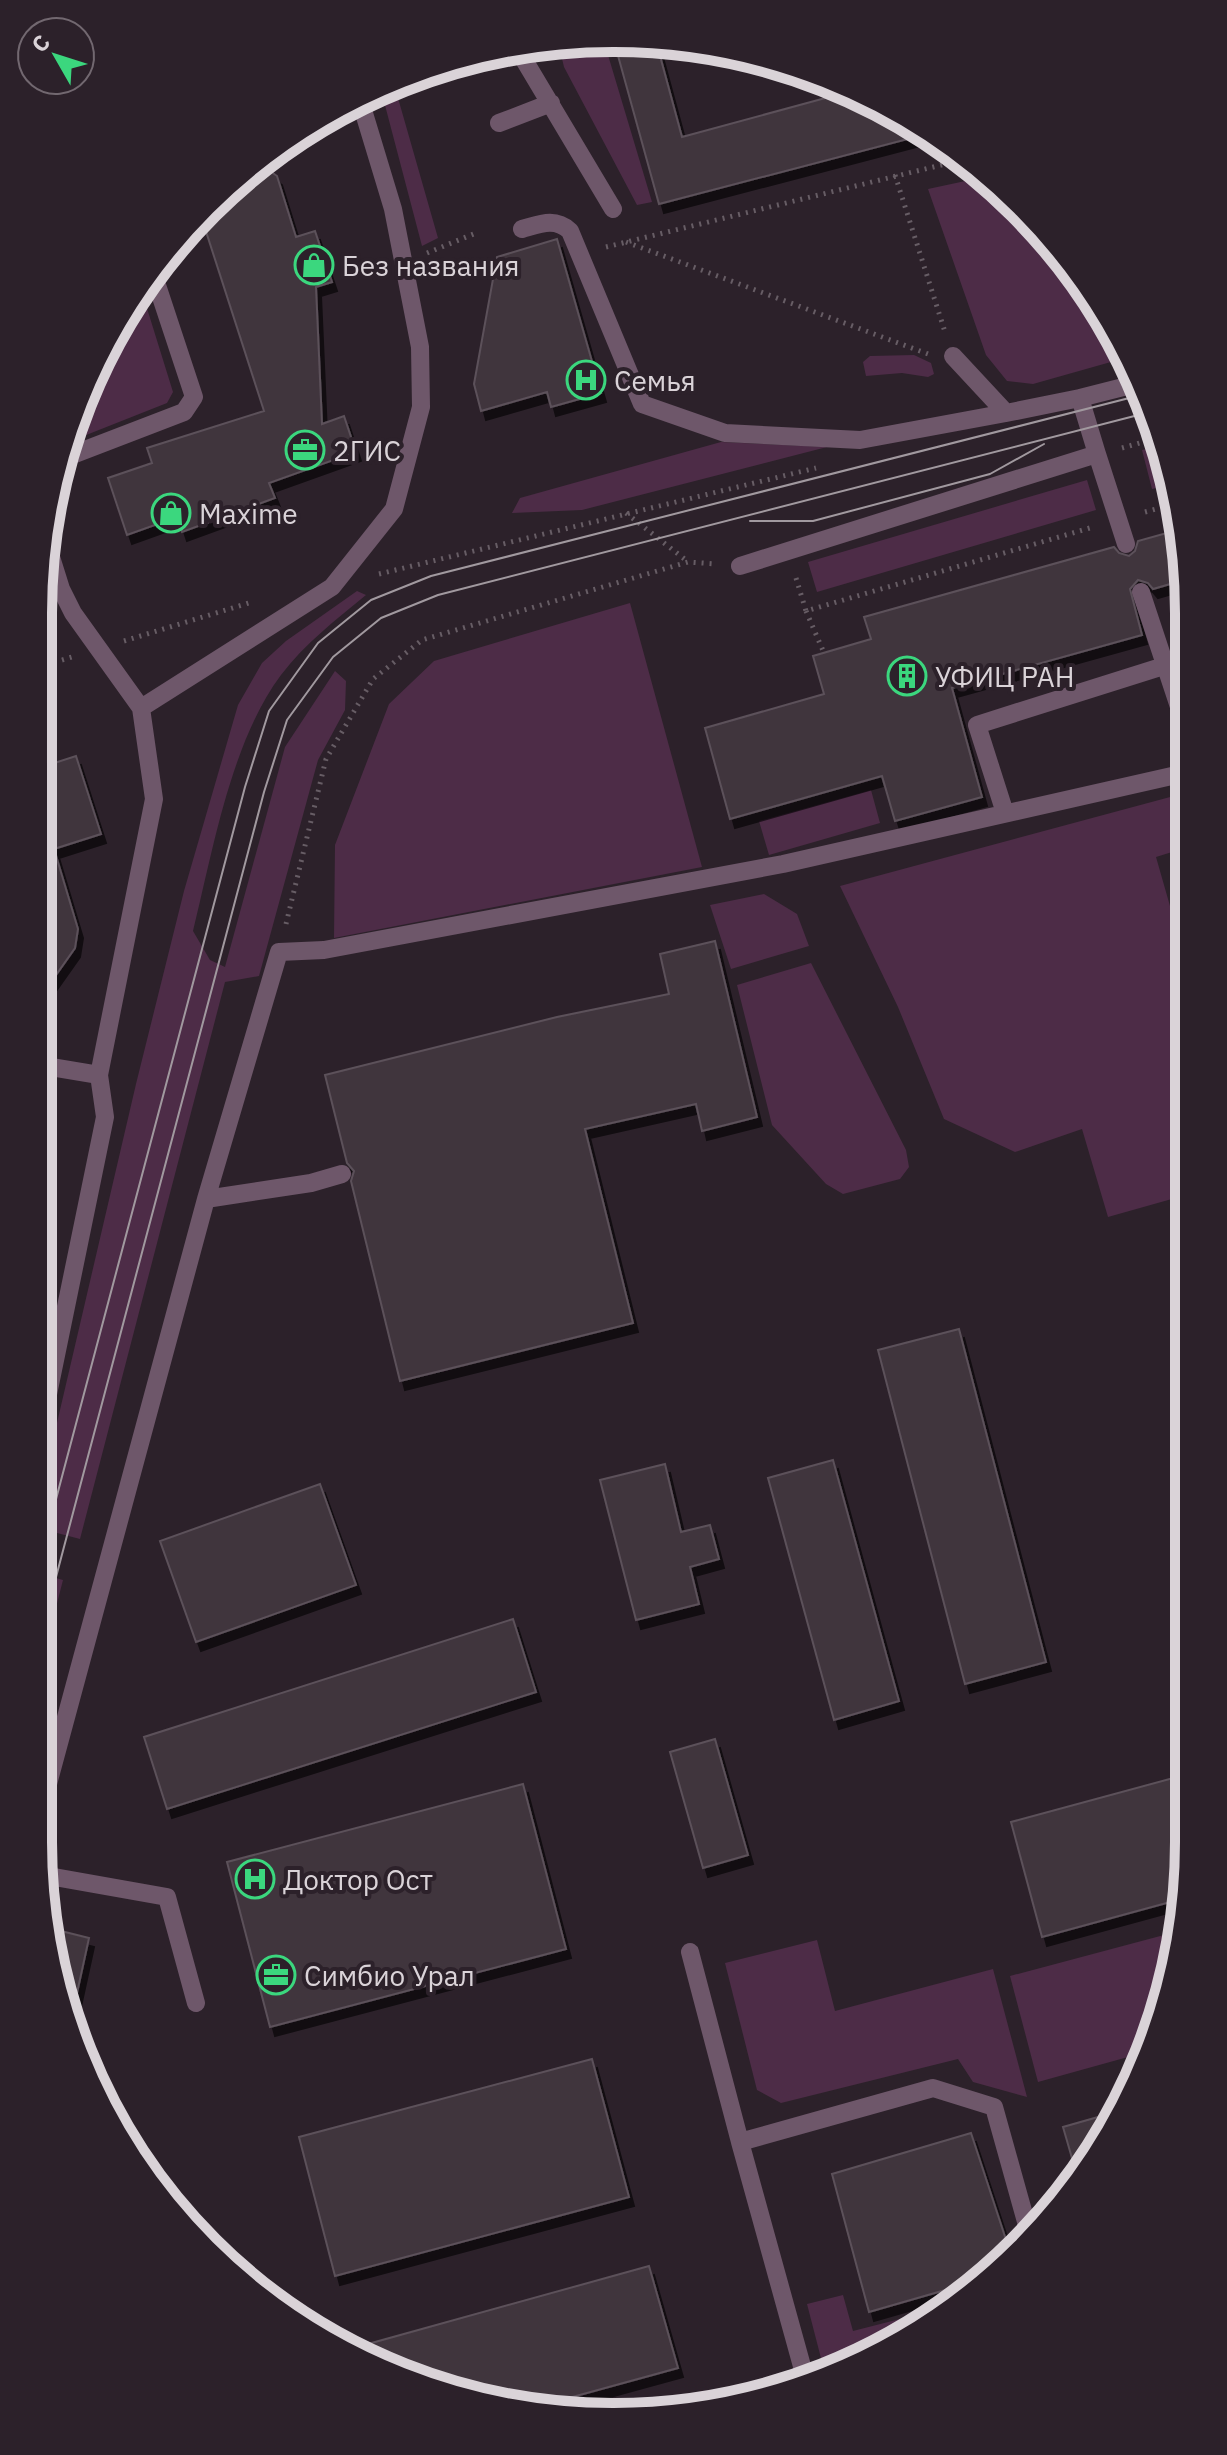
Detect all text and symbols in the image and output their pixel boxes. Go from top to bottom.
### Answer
north arrow [16,16,96,96]
text: С [24,28,56,58]
shop icon: Без названия [293,244,335,286]
place label: Без названия [342,247,520,284]
hospital icon: Семья [565,359,607,401]
place label: Семья [614,362,696,399]
office icon: 2ГИС [284,429,326,471]
place label: 2ГИС [333,432,401,469]
shop icon: Maxime [150,492,192,534]
place label: Maxime [199,495,298,532]
building icon: УФИЦ РАН [886,655,928,697]
place label: УФИЦ РАН [935,658,1075,695]
hospital icon: Доктор Ост [234,1858,276,1900]
place label: Доктор Ост [283,1861,433,1898]
office icon: Симбио Урал [255,1954,297,1996]
place label: Симбио Урал [304,1957,475,1994]

